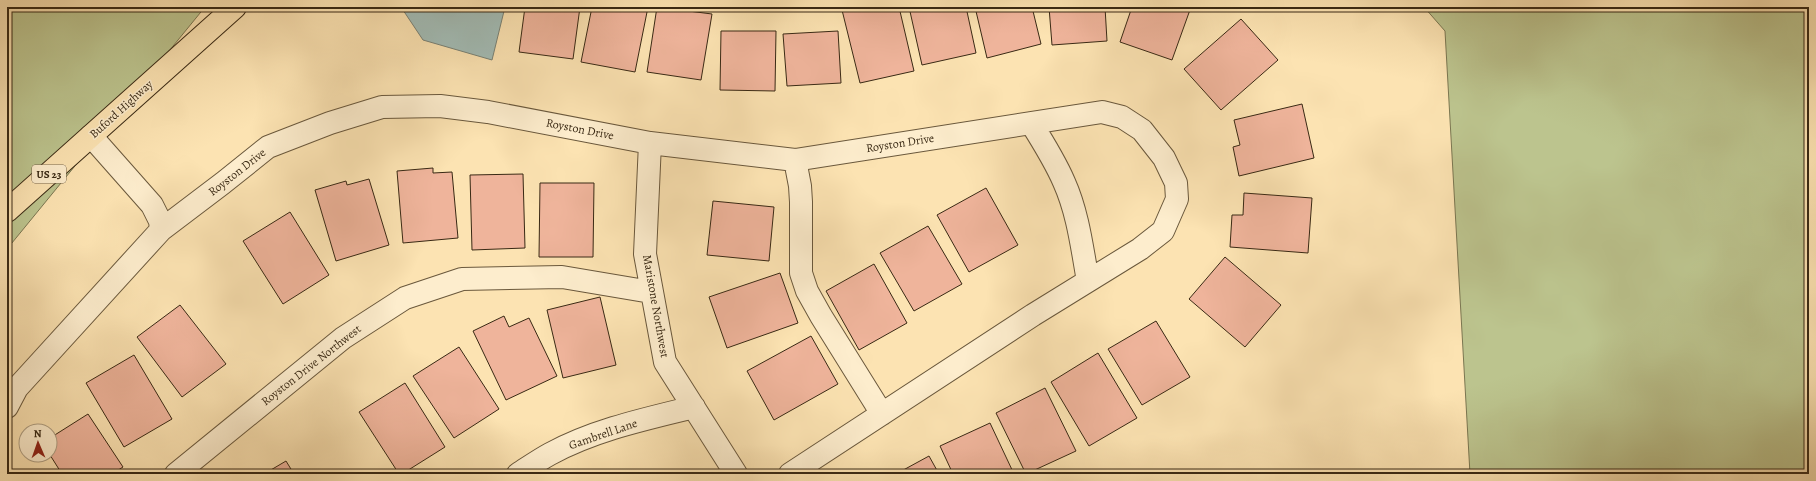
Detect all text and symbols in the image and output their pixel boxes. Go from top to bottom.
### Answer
street label: Buford Highway [86,76,157,142]
street label: Royston Drive [545,115,615,143]
street label: Royston Drive [865,130,935,156]
street label: Royston Drive [205,145,269,199]
road number: US 23 [32,165,66,183]
street label: Maristone Northwest [639,253,673,359]
street label: Royston Drive Northwest [258,321,364,409]
street label: Gambrell Lane [567,415,639,453]
north arrow [18,423,58,463]
text: N [33,426,42,441]

